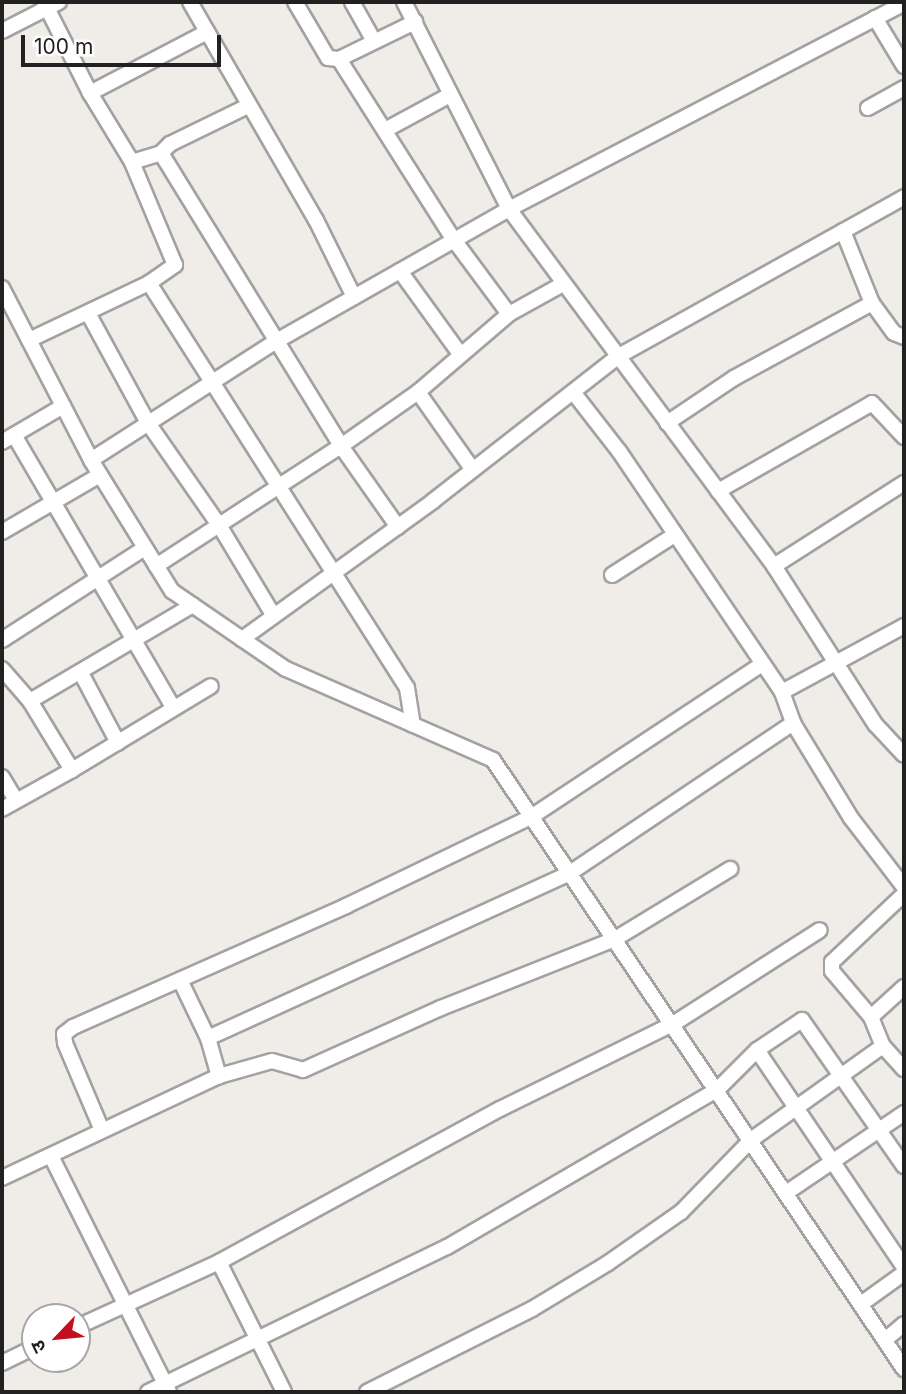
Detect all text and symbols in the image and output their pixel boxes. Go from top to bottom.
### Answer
scale bar [24,21,224,65]
text: 100 m [34,34,93,59]
north arrow [21,1303,91,1373]
text: उ [26,1337,51,1357]

